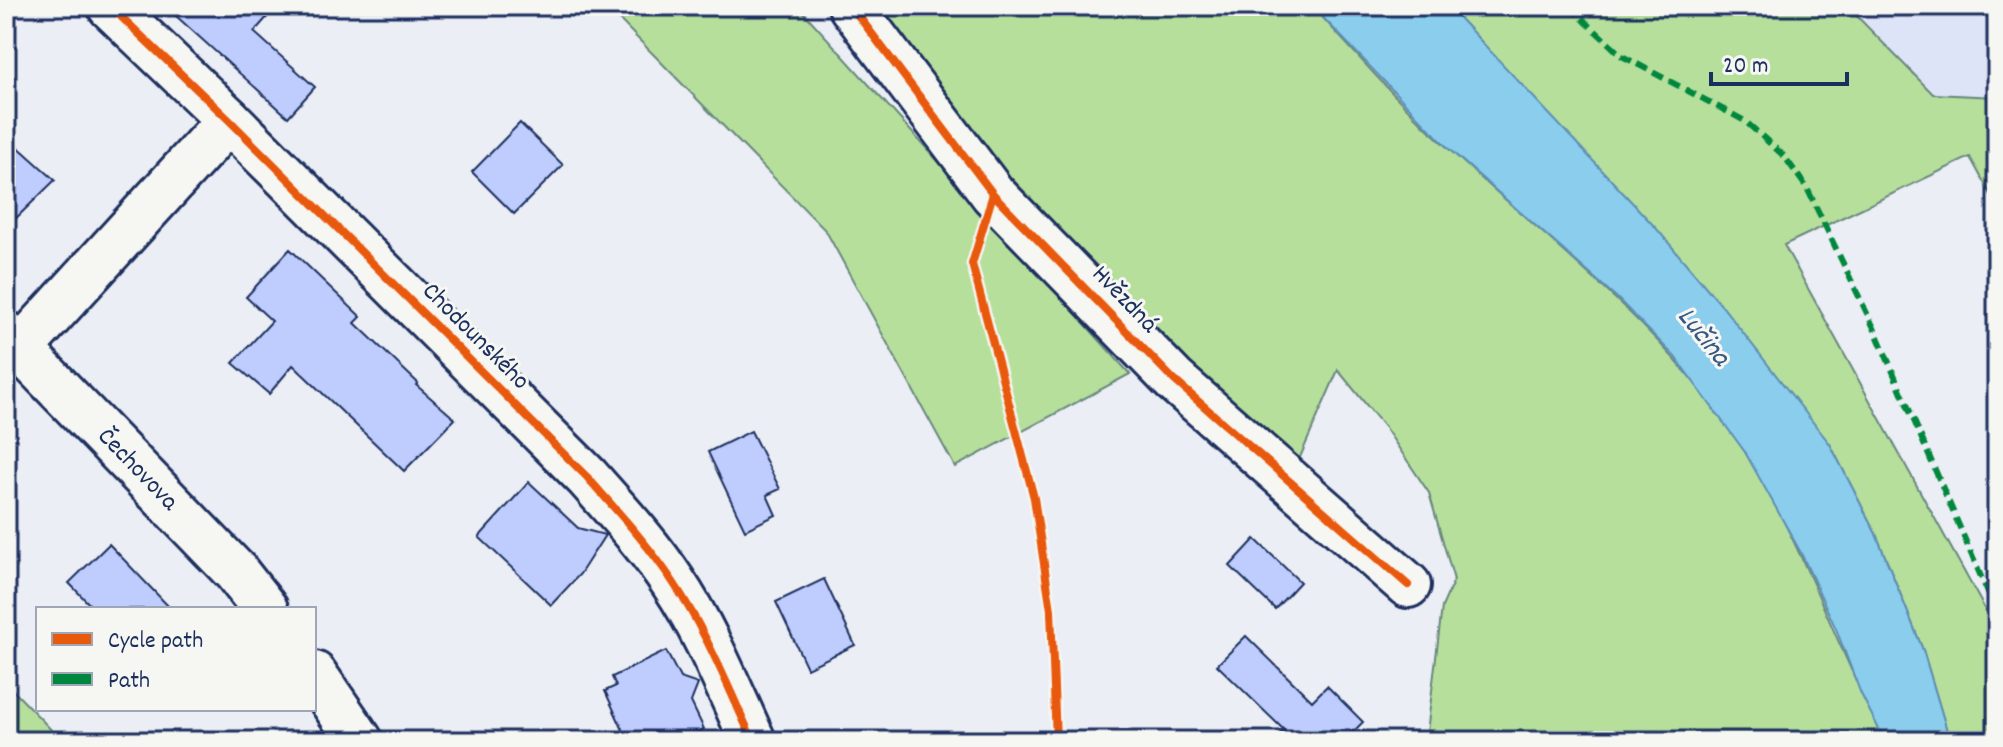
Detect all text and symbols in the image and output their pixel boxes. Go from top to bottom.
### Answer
scale bar [1711,36,1847,86]
text: 20 m [1723,50,1769,84]
street label: Hvězdná [1082,258,1166,343]
street label: Chodounského [413,275,537,399]
water label: Lučina [1666,300,1739,378]
street label: Čechovova [88,420,187,521]
legend [36,607,316,711]
text: Cycle path [108,625,203,659]
text: Path [108,665,150,699]

